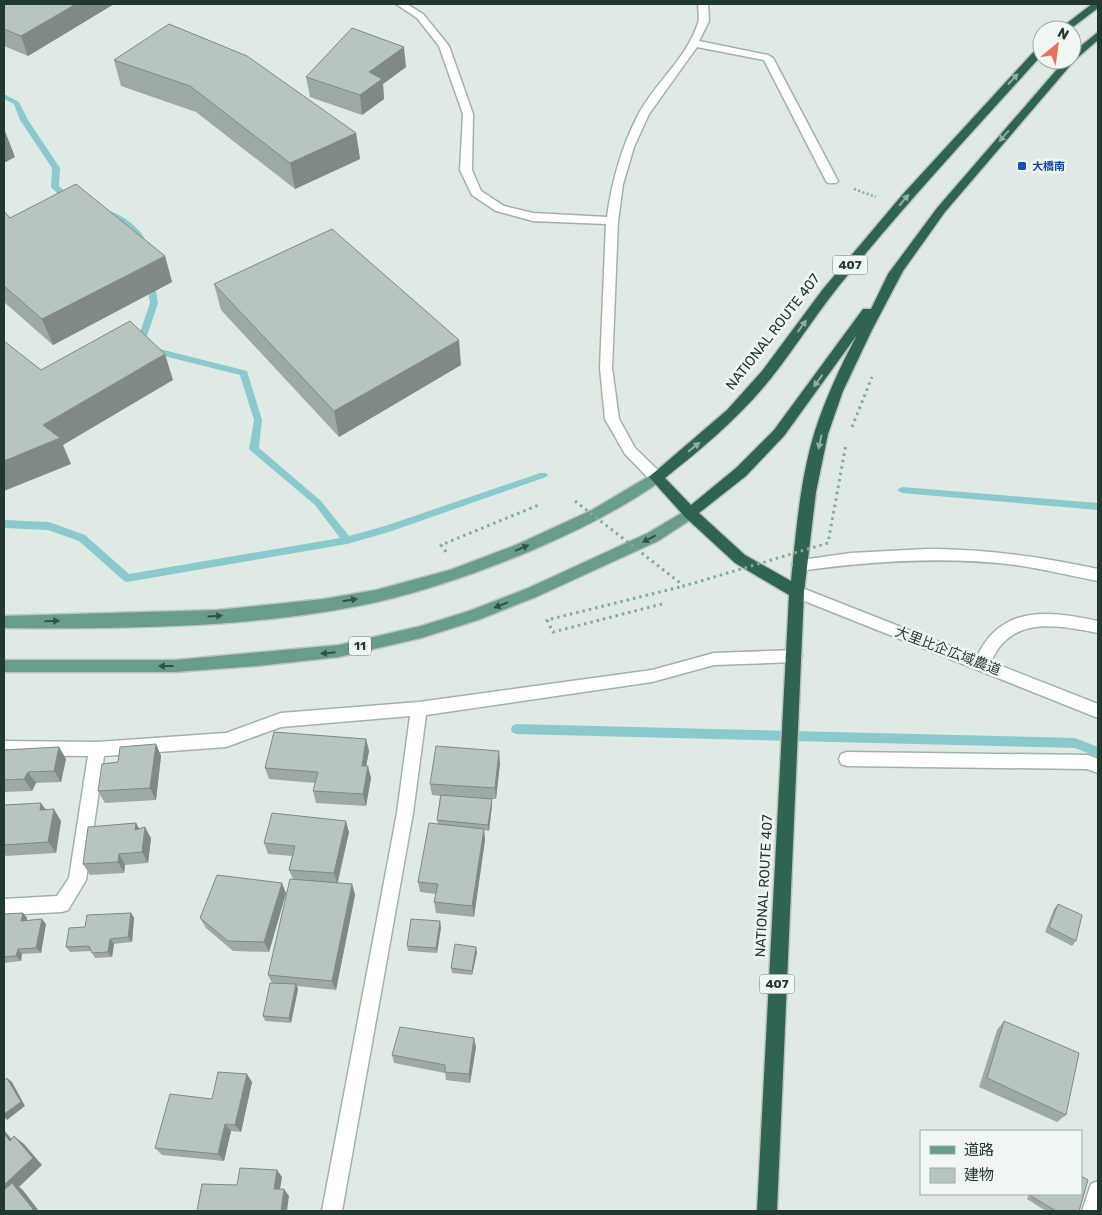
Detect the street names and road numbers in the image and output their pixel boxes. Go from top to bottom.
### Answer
road number: 407 [832,256,868,274]
street label: NATIONAL ROUTE 407 [722,271,824,393]
street label: 大里比企広域農道 [893,623,1003,679]
road number: 11 [349,636,371,656]
street label: NATIONAL ROUTE 407 [752,814,776,958]
road number: 407 [760,974,794,994]

